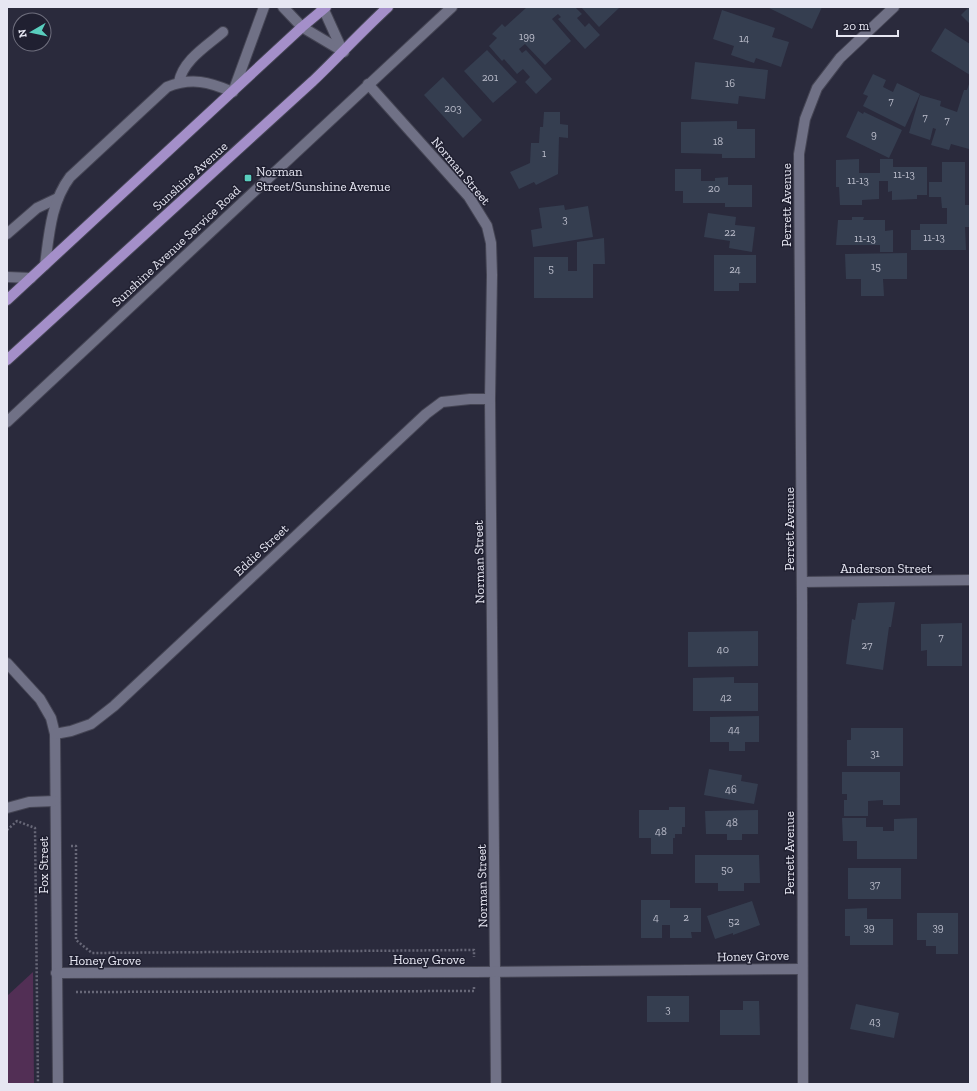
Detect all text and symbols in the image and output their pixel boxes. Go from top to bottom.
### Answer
north arrow [12,12,52,52]
scale bar [837,12,898,38]
text: 20 m [843,19,870,33]
text: N [15,28,30,39]
house number: 199 [519,30,535,43]
house number: 14 [739,32,749,45]
house number: 201 [482,71,499,84]
house number: 16 [725,77,735,90]
house number: 7 [888,95,894,108]
house number: 203 [444,102,462,115]
house number: 7 [922,111,928,124]
house number: 7 [944,114,950,127]
house number: 9 [871,128,877,141]
street label: Norman Street [428,134,494,208]
house number: 18 [713,135,723,148]
street label: Sunshine Avenue [149,138,231,214]
house number: 1 [542,147,547,160]
street label: Perrett Avenue [779,163,794,247]
place label: Norman Street/Sunshine Avenue [256,164,390,194]
house number: 11-13 [893,168,915,181]
marker: Norman Street/Sunshine Avenue [243,173,253,183]
house number: 11-13 [847,174,869,187]
street label: Sunshine Avenue Service Road [109,182,243,310]
house number: 20 [708,182,720,195]
house number: 3 [562,213,568,226]
house number: 22 [724,226,736,239]
house number: 11-13 [923,231,945,244]
house number: 11-13 [854,232,876,245]
house number: 15 [871,260,881,273]
house number: 5 [548,262,554,275]
house number: 24 [729,263,741,276]
street label: Perrett Avenue [782,487,797,571]
street label: Norman Street [471,520,487,604]
street label: Eddie Street [231,521,291,579]
street label: Anderson Street [840,561,932,576]
house number: 7 [938,631,944,644]
house number: 27 [862,639,872,652]
house number: 40 [717,643,729,656]
house number: 42 [720,691,732,704]
house number: 44 [728,723,740,736]
house number: 31 [870,747,881,760]
house number: 46 [725,783,737,796]
street label: Perrett Avenue [782,811,797,895]
house number: 48 [726,816,738,829]
house number: 48 [655,825,667,838]
street label: Fox Street [36,836,51,894]
street label: Norman Street [474,844,490,928]
house number: 50 [721,863,733,876]
house number: 37 [870,878,880,891]
house number: 4 [653,911,659,924]
house number: 2 [683,911,689,924]
house number: 52 [728,915,740,928]
house number: 39 [863,921,875,934]
house number: 39 [932,921,944,934]
street label: Honey Grove [717,948,789,964]
street label: Honey Grove [393,952,465,967]
street label: Honey Grove [69,953,141,968]
house number: 3 [665,1003,671,1016]
house number: 43 [869,1015,881,1028]

